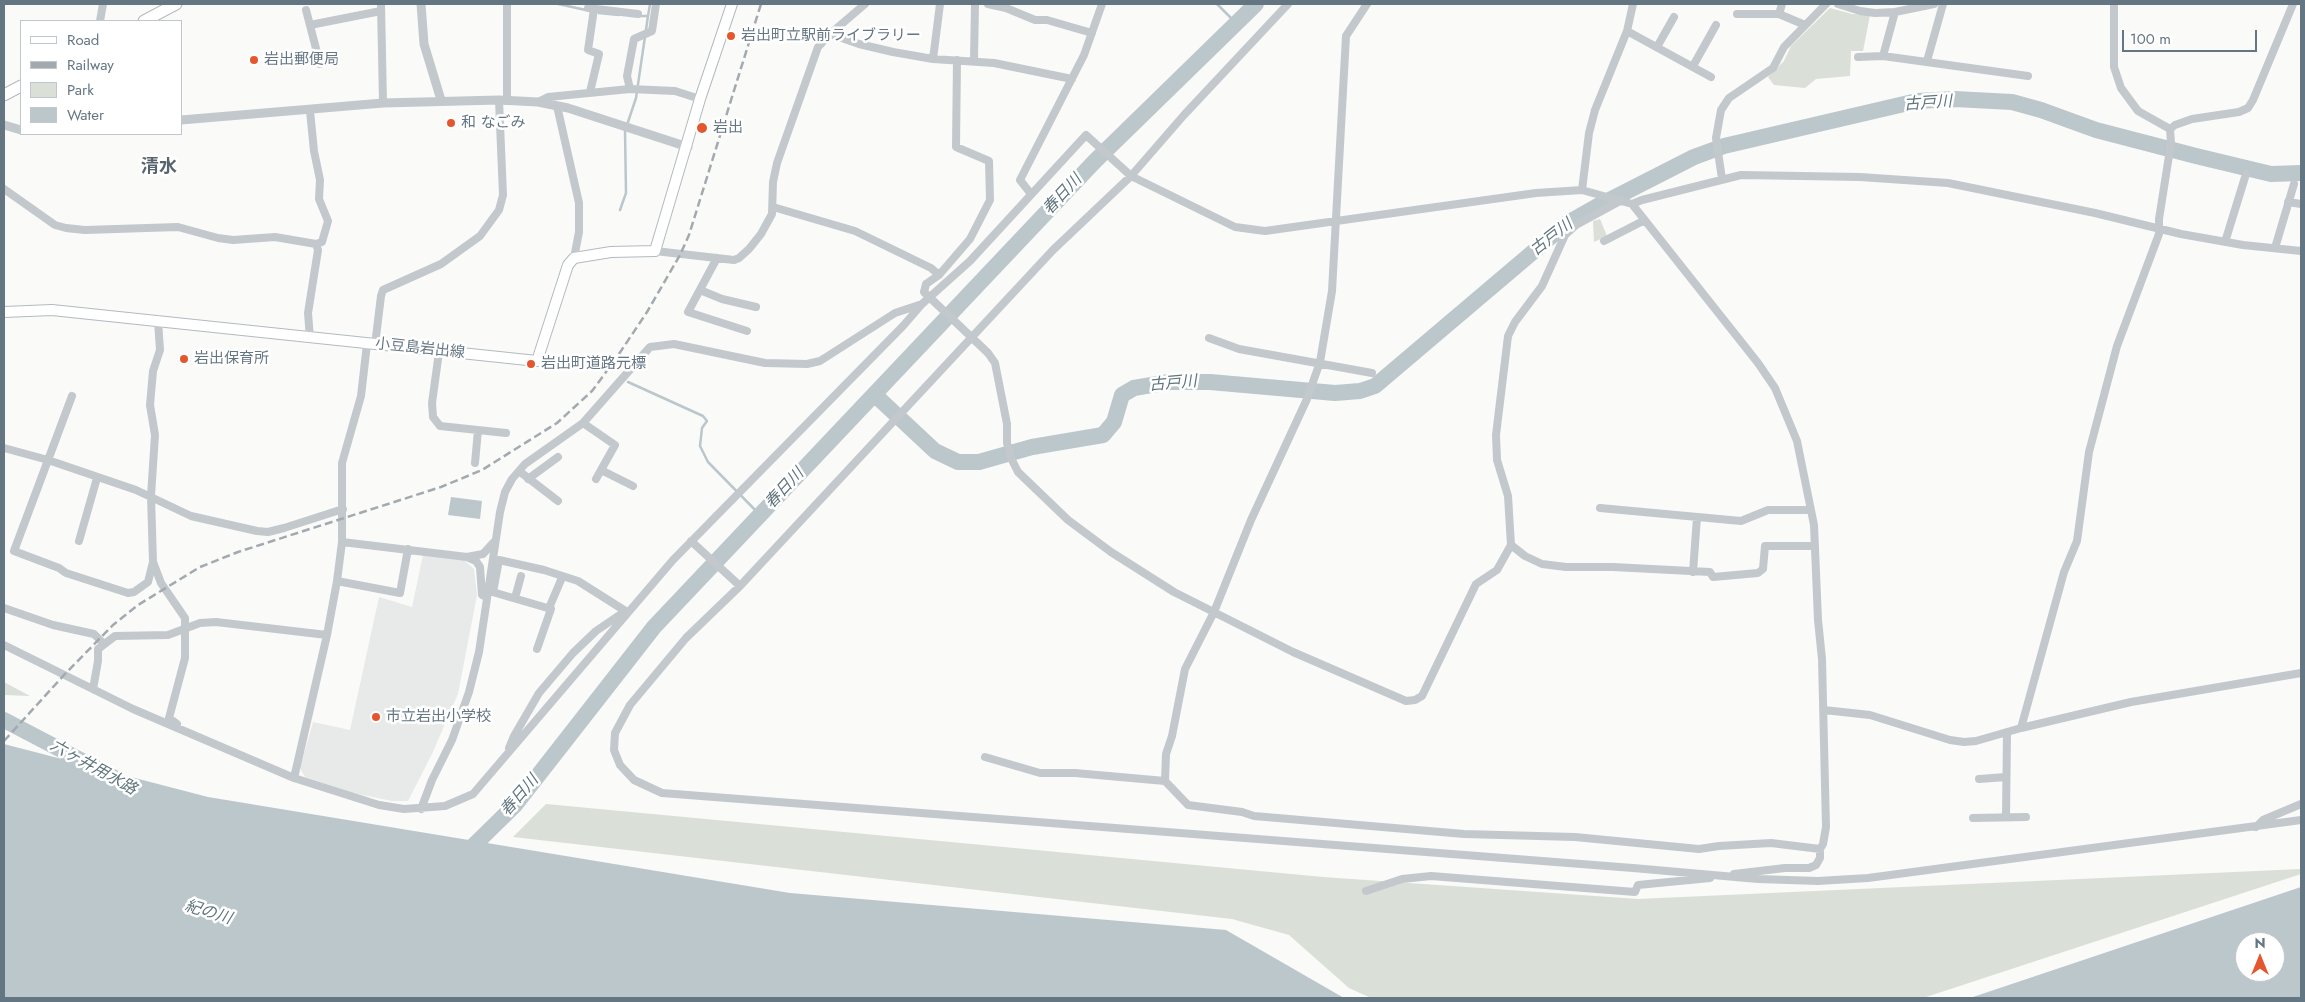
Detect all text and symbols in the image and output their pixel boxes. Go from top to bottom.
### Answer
legend [20,20,182,135]
scale bar [2125,20,2260,52]
place label: 岩出町立駅前ライブラリー [741,27,921,45]
text: 100 m [2130,28,2171,50]
text: Road [67,29,99,51]
marker: 岩出町立駅前ライブラリー [725,30,737,42]
place label: 岩出郵便局 [264,51,339,69]
text: Railway [67,54,114,76]
marker: 岩出郵便局 [248,54,260,66]
text: Park [67,79,94,101]
water label: 古戸川 [1903,93,1953,115]
text: Water [67,104,104,126]
place label: 和 なごみ [461,114,525,132]
marker: 和 なごみ [445,117,457,129]
place label: 岩出 [713,119,743,137]
marker: 岩出 [695,121,709,135]
district label: 清水 [141,157,177,179]
water label: 春日川 [1040,171,1086,219]
water label: 古戸川 [1527,216,1577,260]
street label: 小豆島岩出線 [374,335,466,363]
place label: 岩出保育所 [194,350,269,368]
marker: 岩出保育所 [178,353,190,365]
place label: 岩出町道路元標 [541,355,646,373]
marker: 岩出町道路元標 [525,358,537,370]
water label: 古戸川 [1148,372,1198,396]
water label: 春日川 [762,465,808,513]
place label: 市立岩出小学校 [386,708,491,726]
marker: 市立岩出小学校 [370,711,382,723]
water label: 六ヶ井用水路 [46,736,140,800]
water label: 春日川 [497,772,543,820]
water label: 紀の川 [182,897,234,929]
north arrow [2235,932,2285,982]
text: N [2254,933,2266,953]

